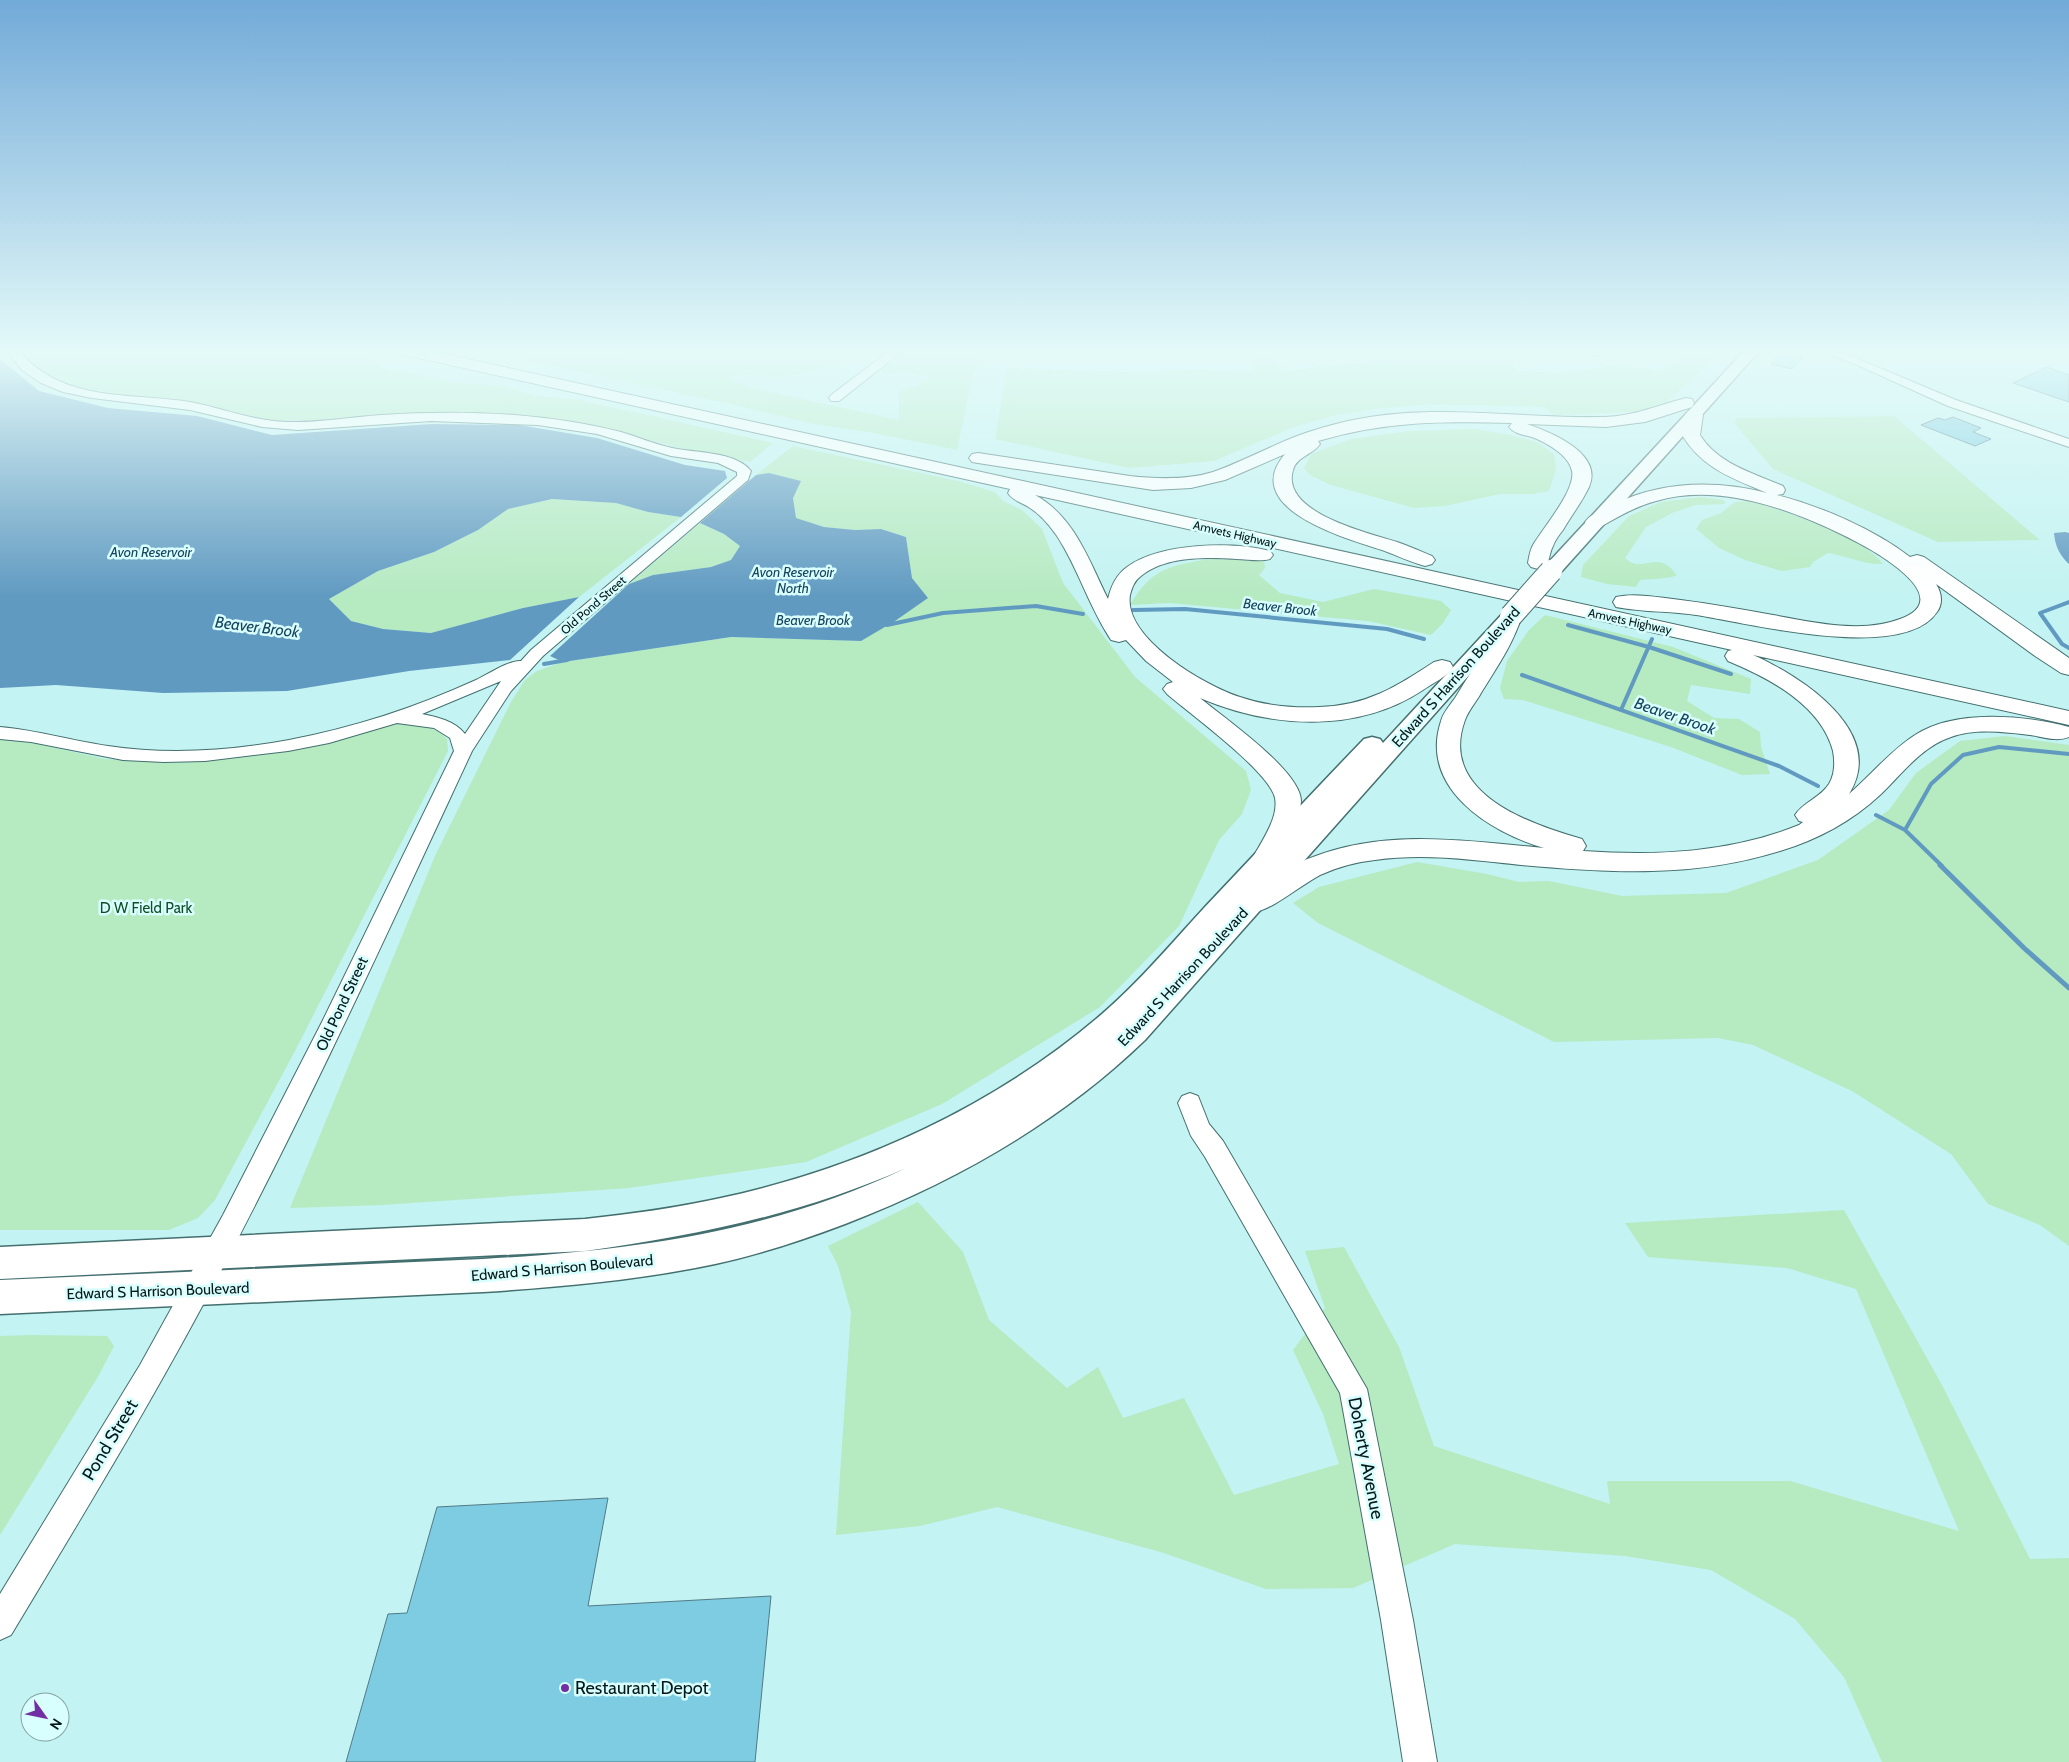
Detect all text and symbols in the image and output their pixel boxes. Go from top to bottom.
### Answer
street label: Amvets Highway [1192,517,1278,551]
water label: Avon Reservoir [109,543,193,561]
water label: Avon Reservoir North [751,563,835,597]
street label: Old Pond Street [557,573,629,637]
water label: Beaver Brook [1242,594,1319,620]
street label: Edward S Harrison Boulevard [1388,603,1524,751]
street label: Amvets Highway [1587,605,1673,637]
water label: Beaver Brook [776,611,851,629]
water label: Beaver Brook [214,612,301,642]
water label: Beaver Brook [1632,693,1719,739]
park label: D W Field Park [100,899,193,917]
street label: Edward S Harrison Boulevard [1114,904,1252,1050]
street label: Old Pond Street [312,954,372,1054]
street label: Edward S Harrison Boulevard [470,1251,654,1285]
street label: Edward S Harrison Boulevard [66,1279,250,1303]
street label: Doherty Avenue [1343,1395,1389,1521]
street label: Pond Street [77,1396,143,1484]
place label: Restaurant Depot [575,1677,709,1699]
marker: Restaurant Depot [559,1682,571,1694]
north arrow [20,1692,70,1742]
text: N [46,1715,66,1733]

